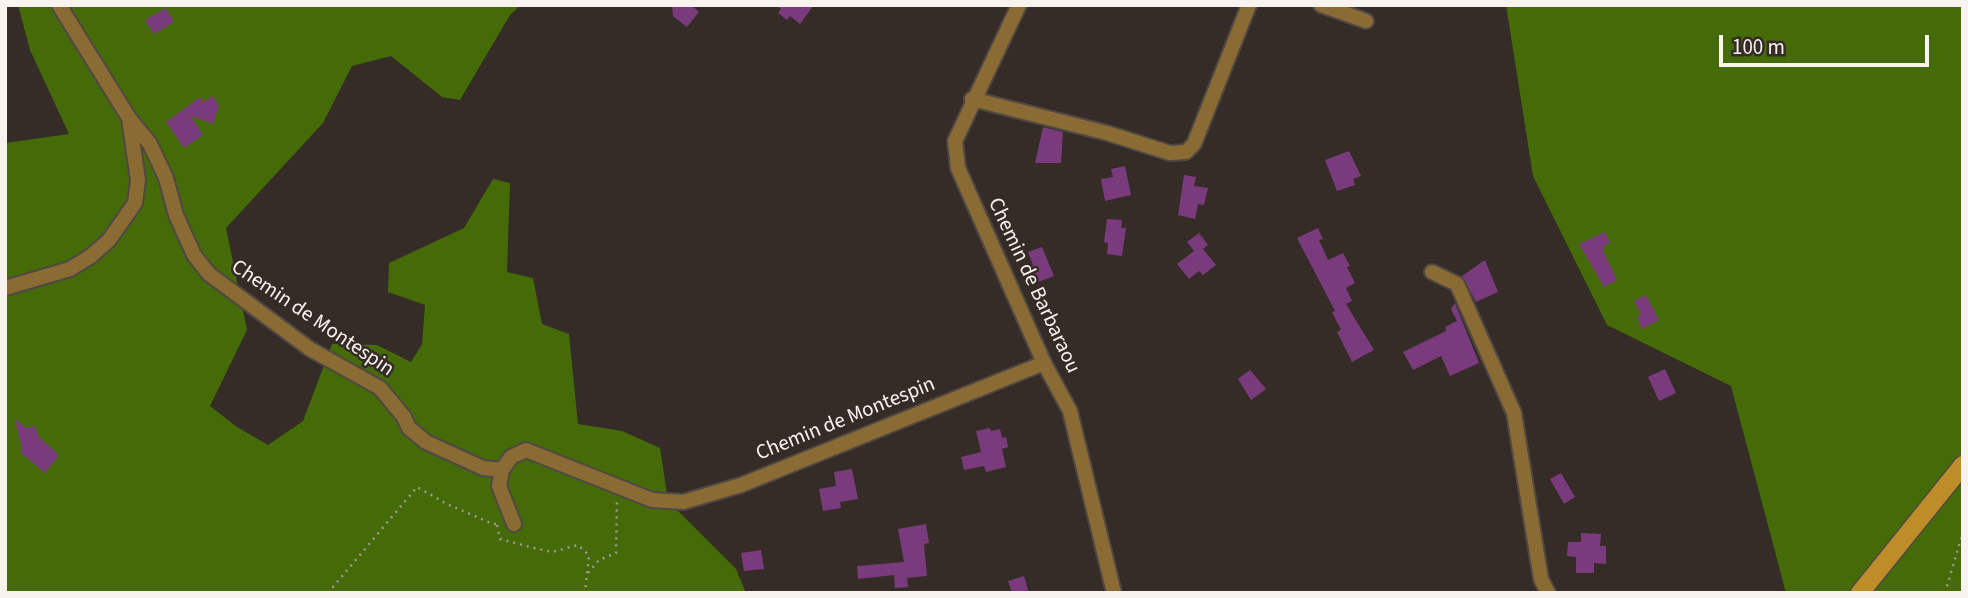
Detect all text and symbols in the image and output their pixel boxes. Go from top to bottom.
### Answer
scale bar [1723,21,1933,65]
text: 100 m [1732,32,1785,62]
street label: Chemin de Barbaraou [981,194,1085,378]
street label: Chemin de Montespin [226,255,398,383]
street label: Chemin de Montespin [753,373,939,467]

